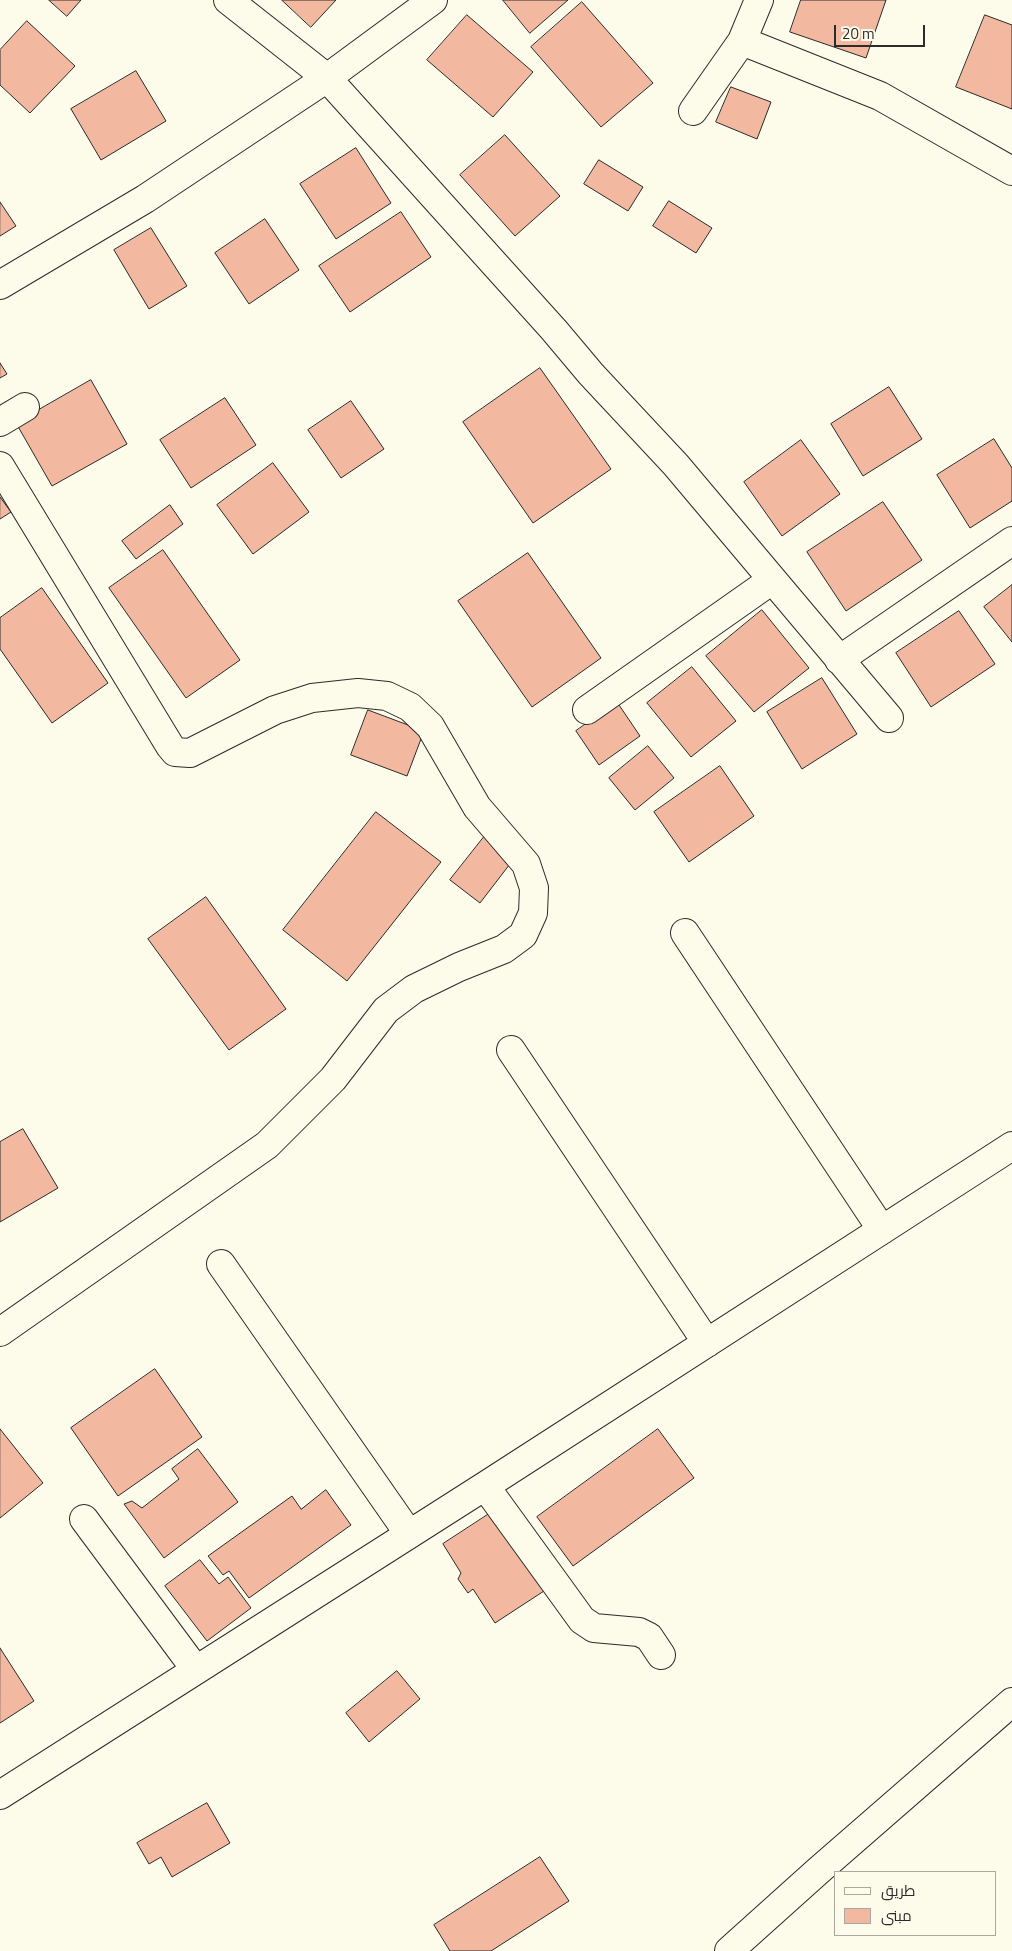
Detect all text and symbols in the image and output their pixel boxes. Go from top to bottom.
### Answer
scale bar [837,15,928,47]
text: 20 m [842,22,875,45]
legend [834,1871,997,1936]
text: طريق [881,1879,915,1902]
text: مبنى [881,1904,912,1927]

